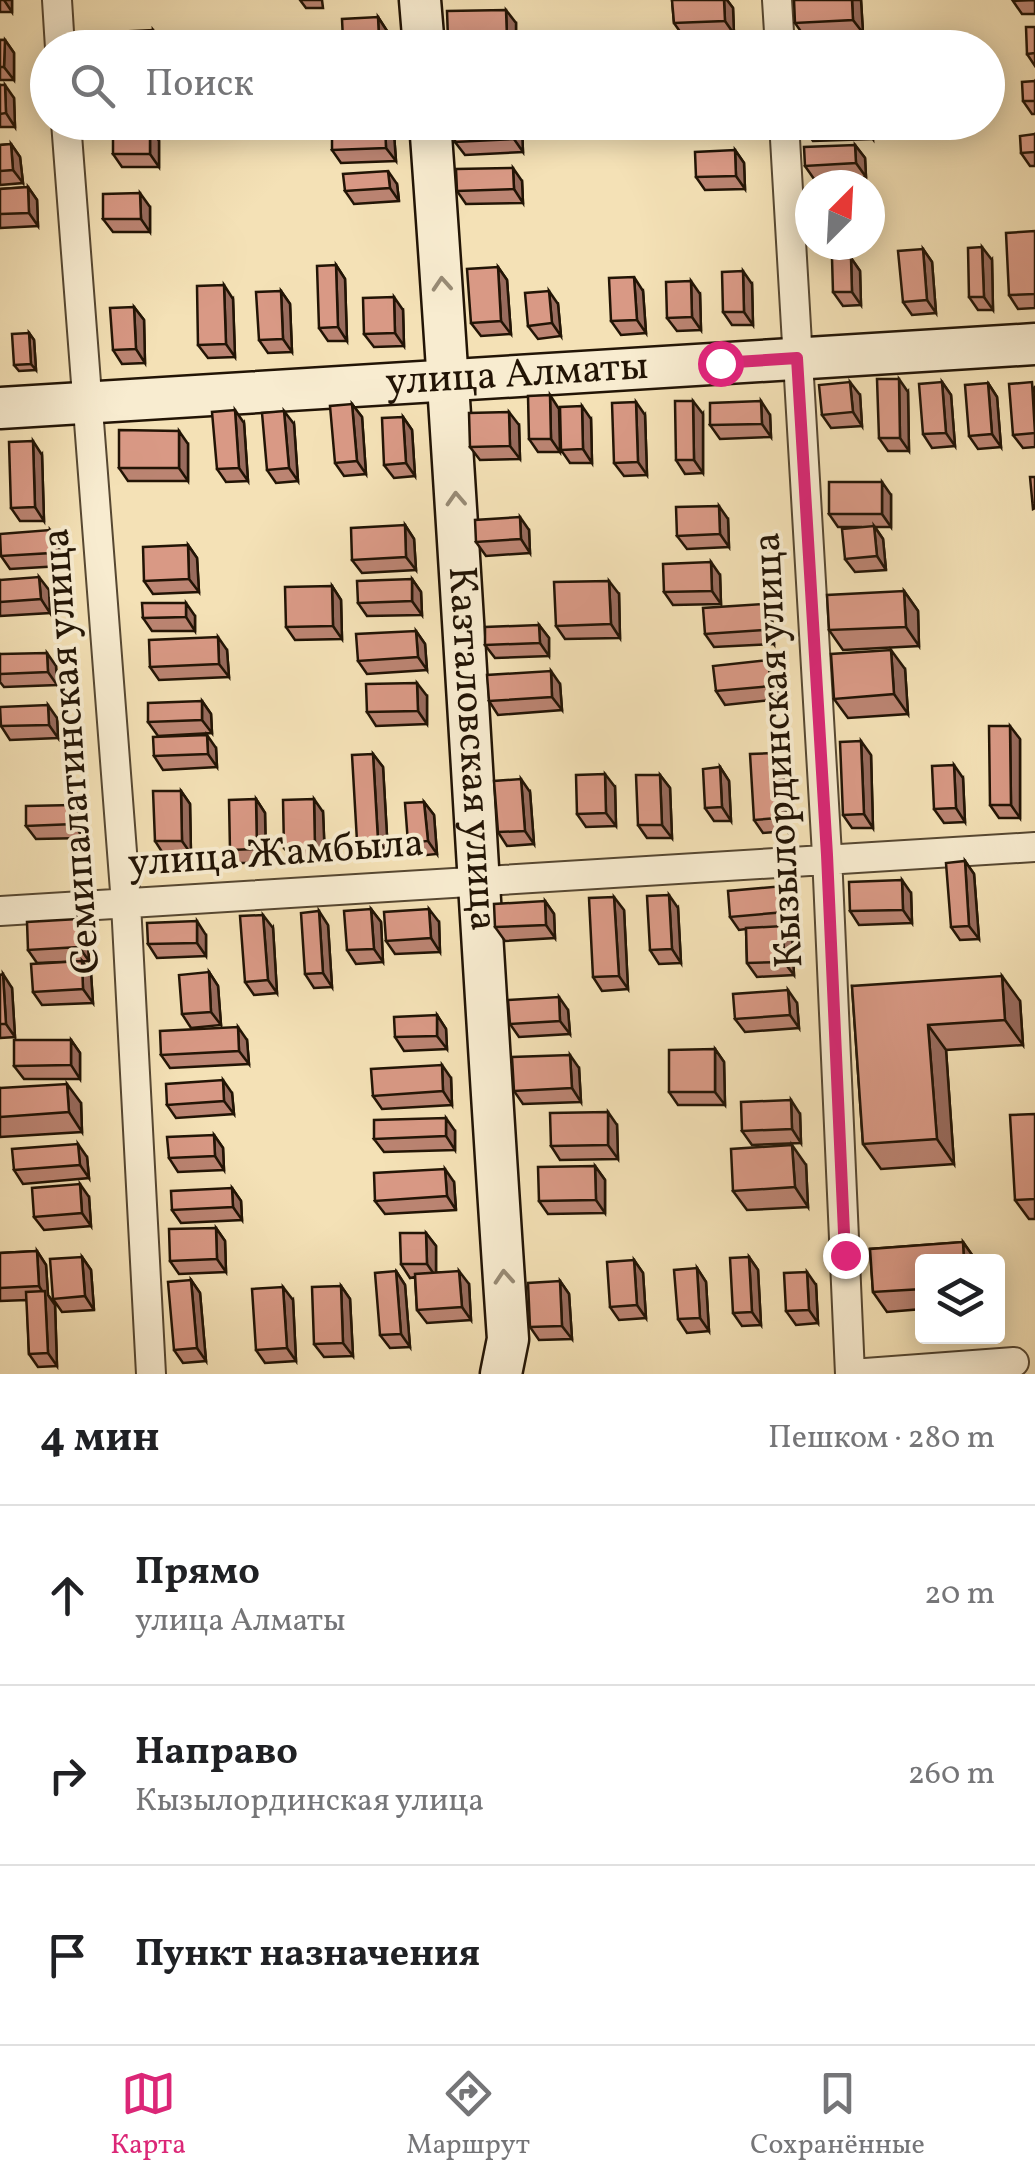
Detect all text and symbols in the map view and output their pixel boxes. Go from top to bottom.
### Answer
search box [30,30,1005,140]
icon: search [65,58,120,113]
text: Поиск [145,59,254,112]
north arrow [795,170,885,260]
one-way arrow [431,276,453,292]
street label: улица Алматы [384,340,650,412]
route start [698,341,744,387]
one-way arrow [445,491,466,506]
street label: Семипалатинская улица [29,526,117,976]
street label: Кызылординская улица [741,531,819,969]
street label: Казталовская улица [432,565,510,933]
street label: улица Жамбыла [126,817,426,893]
route end [823,1233,869,1279]
map controls [915,1254,1005,1344]
button: layers [915,1254,1005,1344]
one-way arrow [493,1269,515,1285]
text: 4 мин [40,1410,160,1469]
text: Пешком · 280 m [768,1417,995,1461]
text: Прямо [135,1547,260,1600]
icon: ahead [40,1568,95,1623]
text: 20 m [924,1573,995,1617]
text: улица Алматы [135,1600,346,1644]
text: Направо [135,1727,298,1780]
icon: right [40,1748,95,1803]
text: 260 m [908,1753,995,1797]
text: Кызылординская улица [135,1780,484,1824]
icon: arrive [40,1928,95,1983]
text: Пункт назначения [135,1929,480,1982]
tab: Карта [110,2066,186,2165]
tab: Маршрут [406,2066,530,2165]
tab: Сохранённые [750,2066,925,2165]

